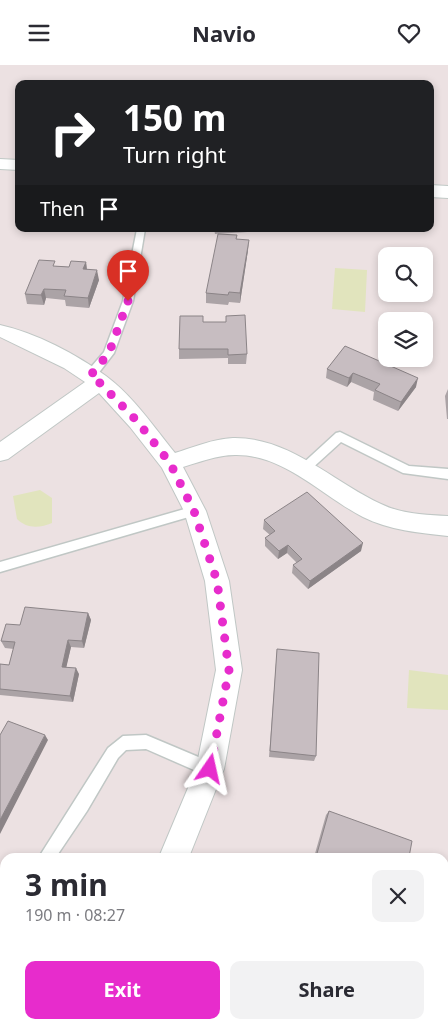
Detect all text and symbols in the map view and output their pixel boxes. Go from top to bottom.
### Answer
text: Navio [192,18,256,48]
icon: menu [25,19,53,47]
icon: heart [395,19,423,47]
text: 150 m [123,94,226,141]
icon: right [40,100,105,165]
text: Turn right [123,139,226,169]
icon: arrive [95,195,123,223]
text: Then [40,196,85,222]
map controls [378,247,433,367]
button: search [378,247,433,302]
pin [107,250,149,301]
icon: arrive [114,257,142,285]
button: layers [378,312,433,367]
position arrow [183,742,235,794]
text: 3 min [25,864,108,905]
button: close [372,870,424,922]
text: 190 m · 08:27 [25,904,125,926]
button: Exit [25,961,220,1019]
button: Share [230,961,424,1019]

